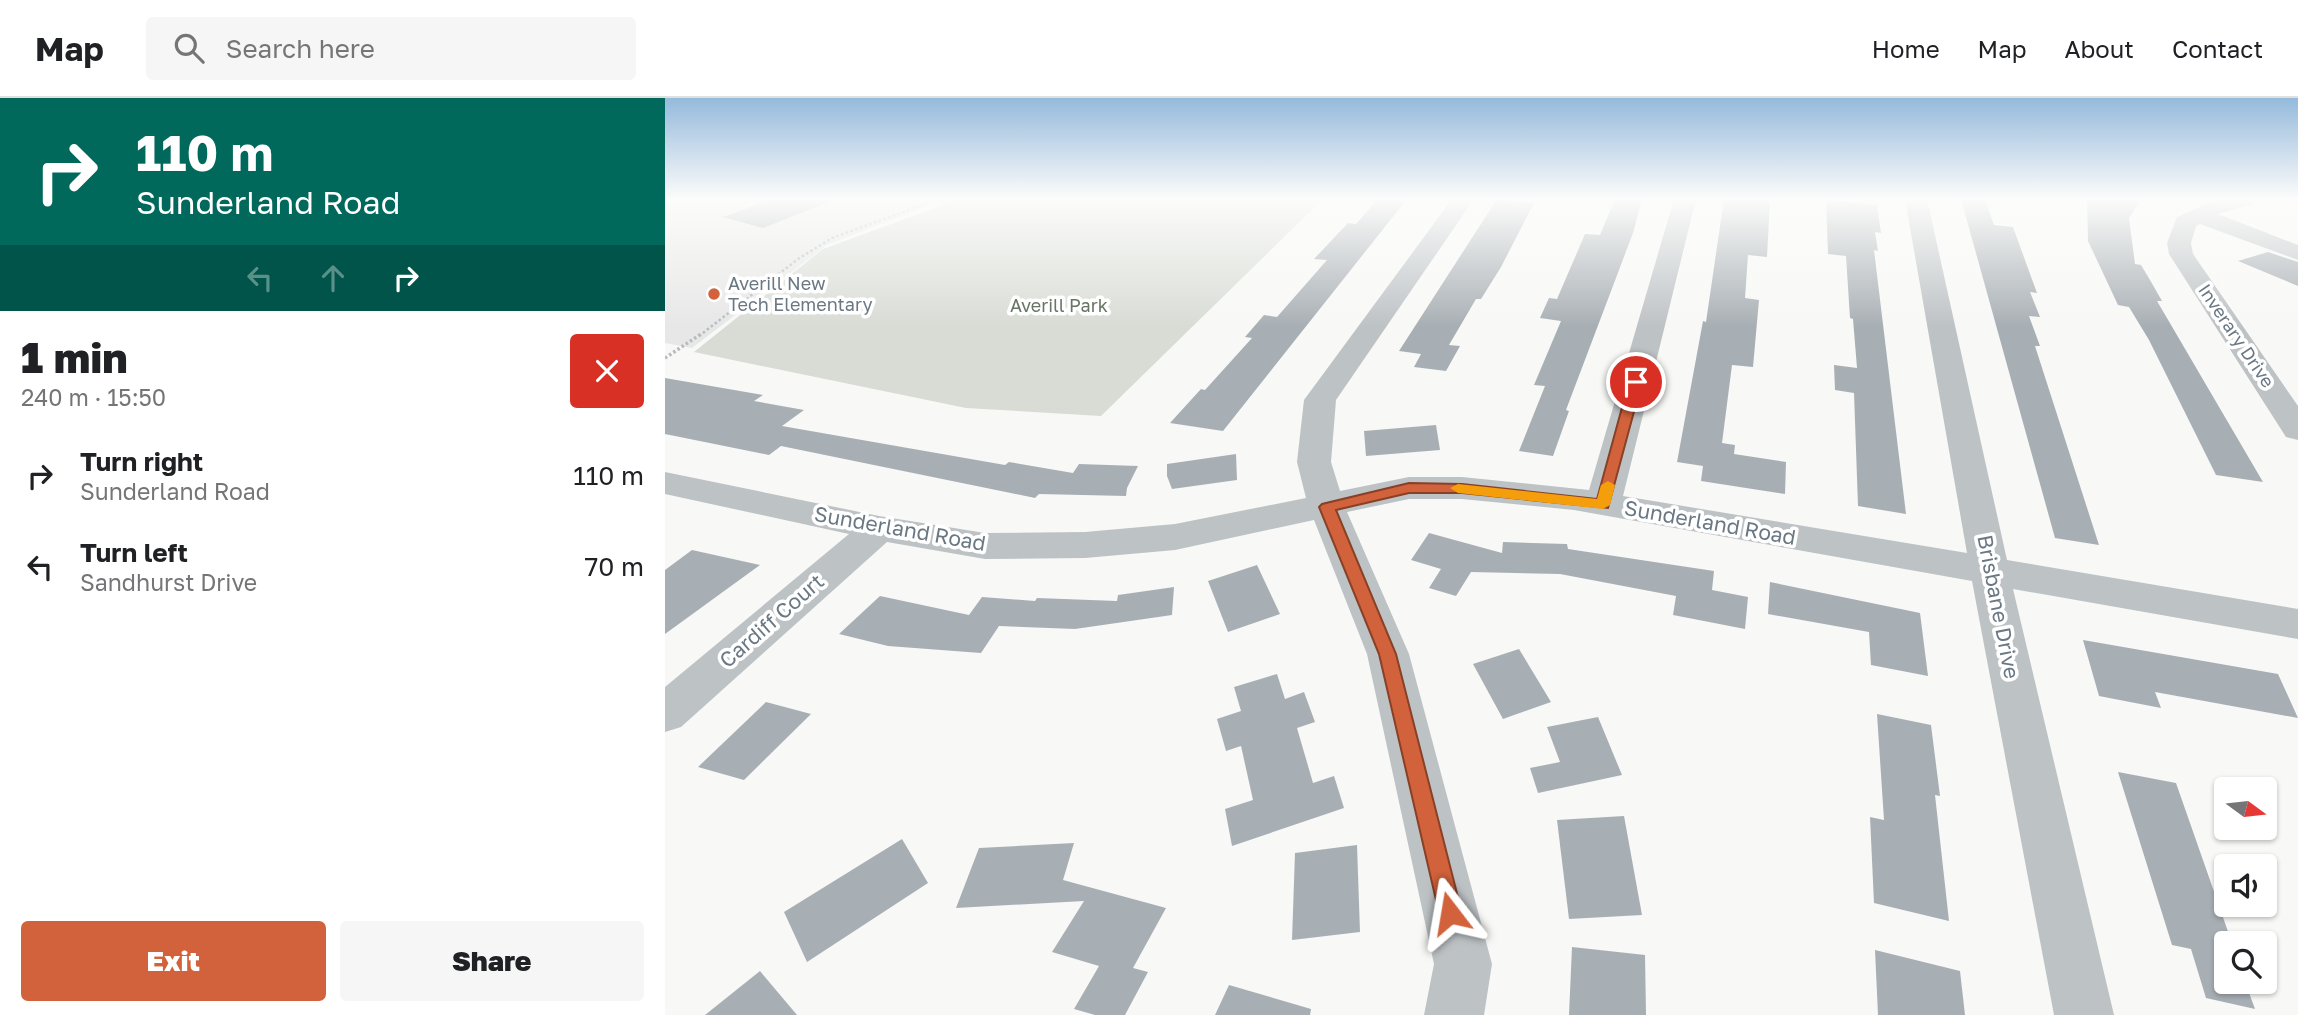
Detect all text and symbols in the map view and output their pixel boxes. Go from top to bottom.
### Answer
search box [146,17,636,80]
text: Map [35,29,104,68]
icon: search [170,29,208,67]
text: Search here [226,33,375,64]
text: Home [1872,34,1940,63]
text: Map [1978,34,2027,63]
text: About [2065,34,2134,63]
text: Contact [2172,34,2263,63]
text: 110 m [136,123,273,182]
icon: right [21,126,112,217]
text: Sunderland Road [136,183,400,221]
icon: left [241,259,279,297]
icon: ahead [314,259,352,297]
icon: right [387,259,425,297]
place label: Averill New Tech Elementary [728,272,873,315]
street label: Inverary Drive [2194,279,2280,391]
marker: Averill New Tech Elementary [706,286,722,302]
park label: Averill Park [1010,294,1108,316]
text: 1 min [21,332,128,382]
button: close [570,334,644,408]
pin [1606,352,1666,412]
icon: arrive [1617,363,1655,401]
text: 240 m · 15:50 [21,383,166,411]
text: Turn right [80,446,203,477]
icon: right [21,457,59,495]
text: 110 m [573,460,644,491]
text: Sunderland Road [80,477,270,505]
street label: Sunderland Road [1622,494,1798,550]
street label: Sunderland Road [812,500,988,556]
street label: Brisbane Drive [1972,533,2026,681]
text: Turn left [80,537,188,568]
icon: left [21,548,59,586]
text: 70 m [585,551,644,582]
text: Sandhurst Drive [80,568,257,596]
street label: Cardiff Court [714,568,829,673]
north arrow [2214,777,2277,840]
map controls [2214,777,2277,994]
button: sound [2214,854,2277,917]
position arrow [1413,876,1487,950]
button: Exit [21,921,326,1001]
button: Share [340,921,644,1001]
button: search [2214,931,2277,994]

